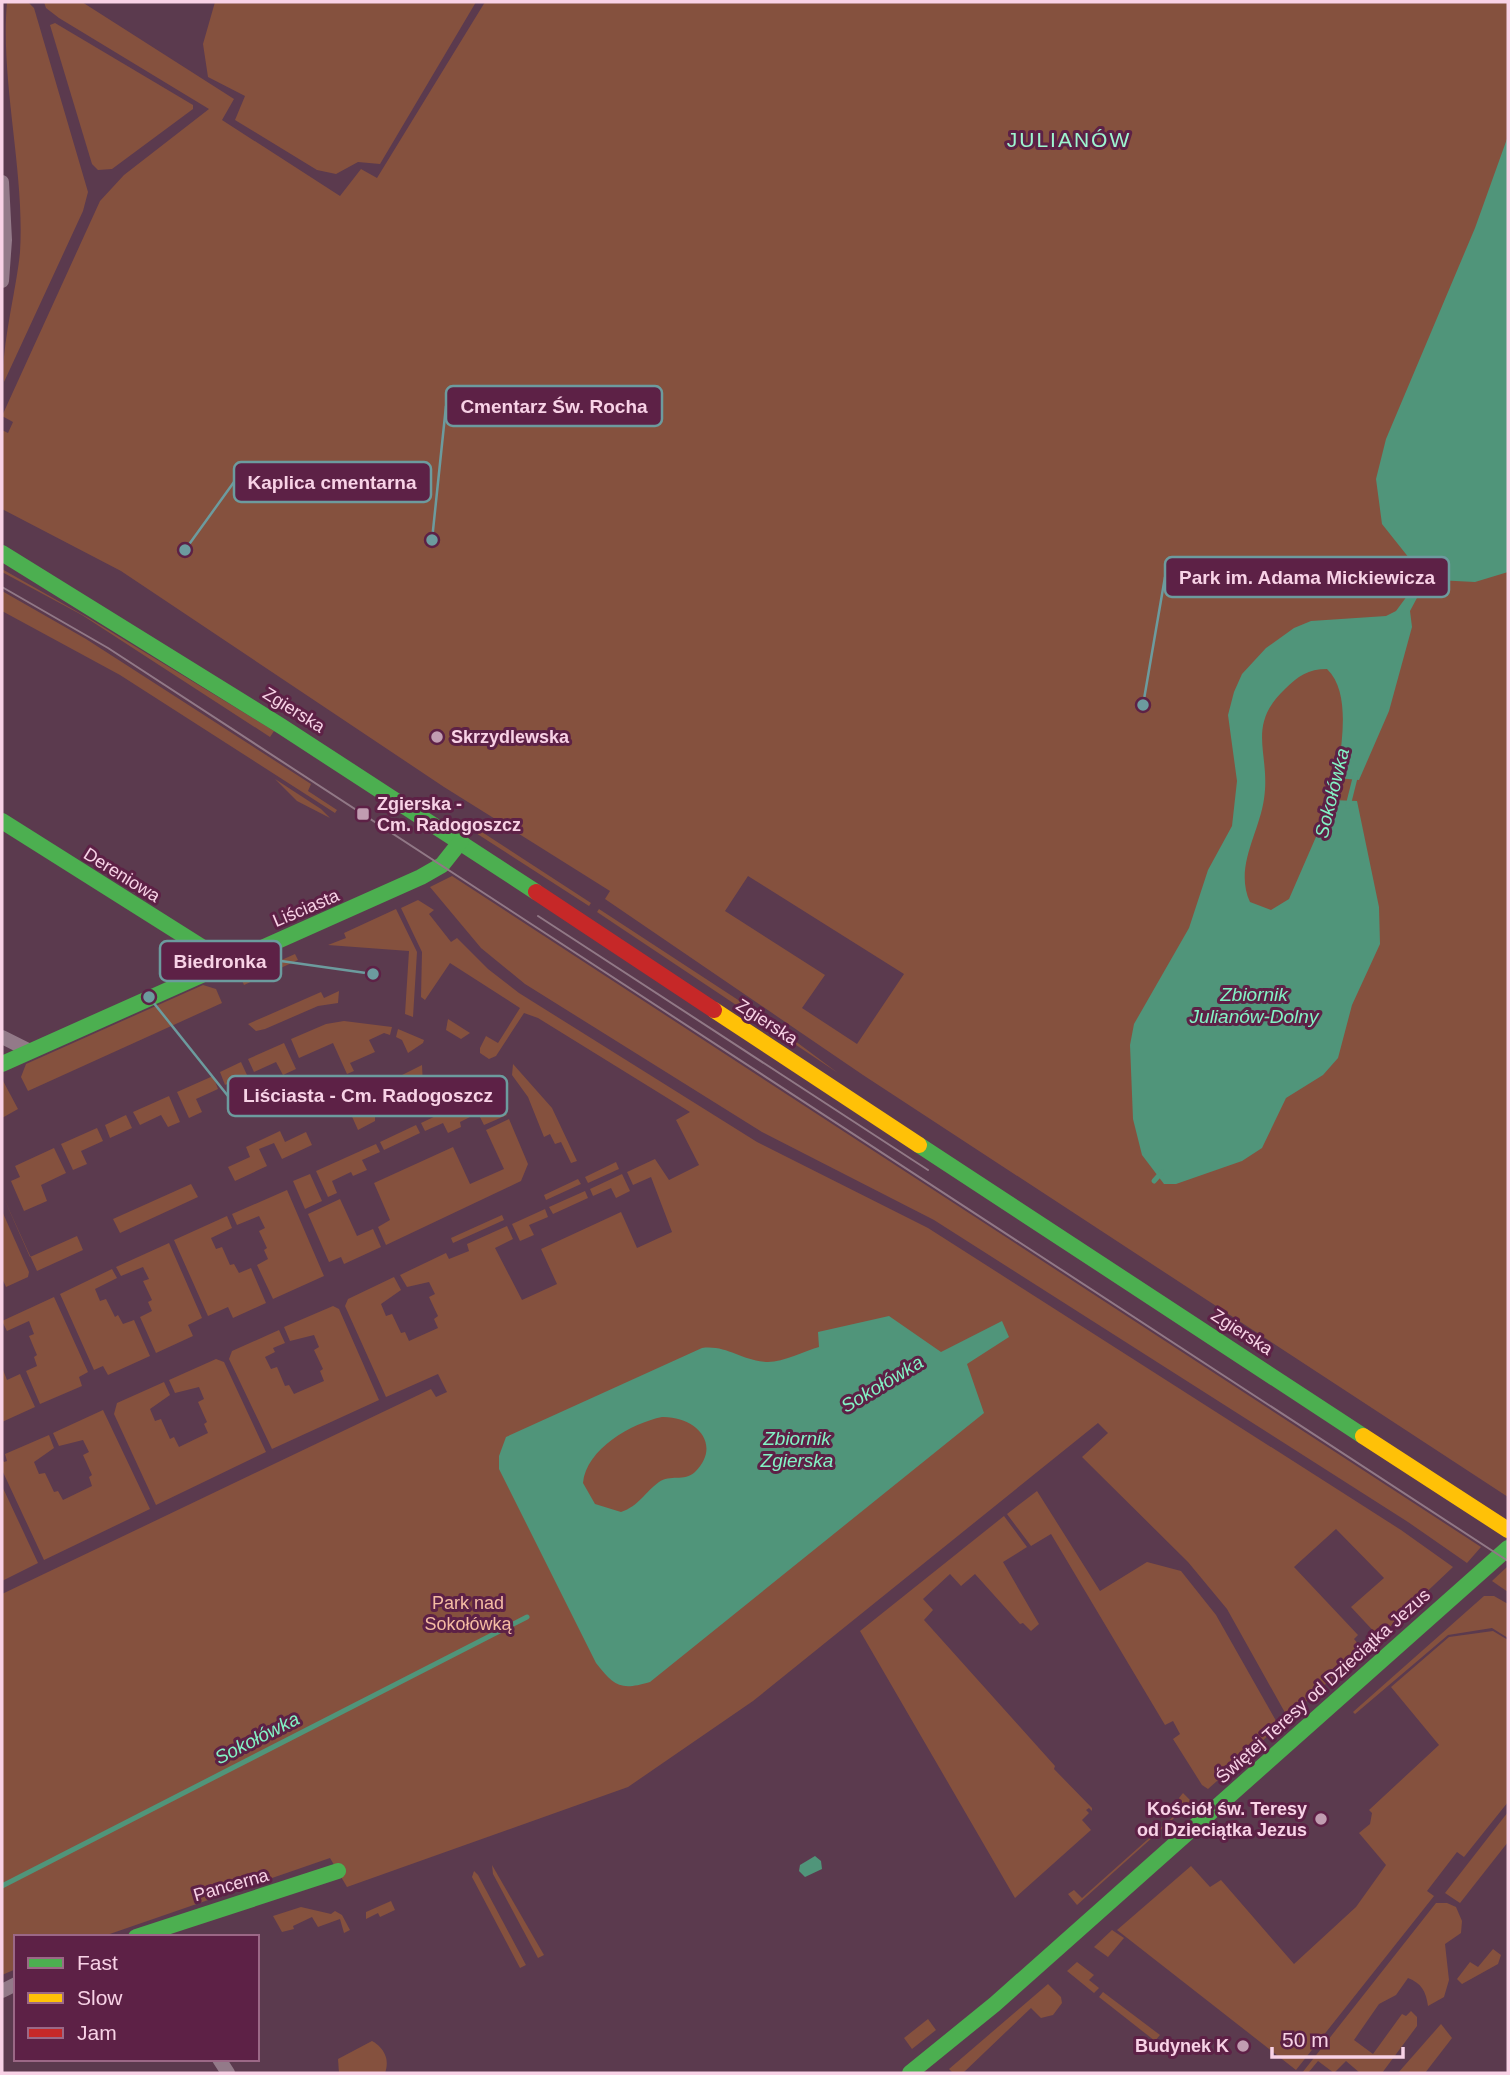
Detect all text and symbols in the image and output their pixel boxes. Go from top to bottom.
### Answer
district label: JULIANÓW [1007,128,1131,151]
callout: Cmentarz Św. Rocha [446,386,662,426]
text: Cmentarz Św. Rocha [460,396,648,417]
callout: Kaplica cmentarna [234,462,431,502]
text: Kaplica cmentarna [248,472,417,493]
callout: Park im. Adama Mickiewicza [1165,557,1449,597]
text: Park im. Adama Mickiewicza [1179,567,1435,588]
street label: Zgierska [259,683,329,737]
place label: Skrzydlewska [451,727,570,747]
marker: Skrzydlewska [429,729,445,745]
water label: Sokołówka [1311,746,1353,840]
place label: Zgierska - Cm. Radogoszcz [377,794,521,835]
marker: Zgierska - Cm. Radogoszcz [355,806,371,822]
street label: Dereniowa [80,844,165,907]
street label: Liściasta [270,885,343,931]
callout: Biedronka [160,941,281,981]
text: Biedronka [174,951,267,972]
water label: Zbiornik Julianów-Dolny [1189,984,1320,1027]
street label: Zgierska [733,995,802,1050]
callout: Liściasta - Cm. Radogoszcz [228,1076,507,1116]
text: Liściasta - Cm. Radogoszcz [243,1085,493,1106]
street label: Zgierska [1208,1305,1277,1360]
water label: Sokołówka [837,1351,927,1417]
water label: Zbiornik Zgierska [760,1428,833,1471]
street label: Świętej Teresy od Dzieciątka Jezus [1211,1584,1434,1787]
park label: Park nad Sokołówką [424,1593,513,1634]
water label: Sokołówka [211,1708,303,1768]
place label: Kościół św. Teresy od Dzieciątka Jezus [1137,1799,1307,1840]
marker: Kościół św. Teresy od Dzieciątka Jezus [1313,1811,1329,1827]
street label: Pancerna [191,1864,272,1905]
legend [14,1935,259,2061]
text: Fast [77,1951,118,1974]
text: Slow [77,1986,123,2009]
scale bar [1272,2016,1403,2060]
text: Jam [77,2021,117,2044]
text: 50 m [1282,2028,1329,2051]
place label: Budynek K [1135,2036,1229,2056]
marker: Budynek K [1235,2038,1251,2054]

